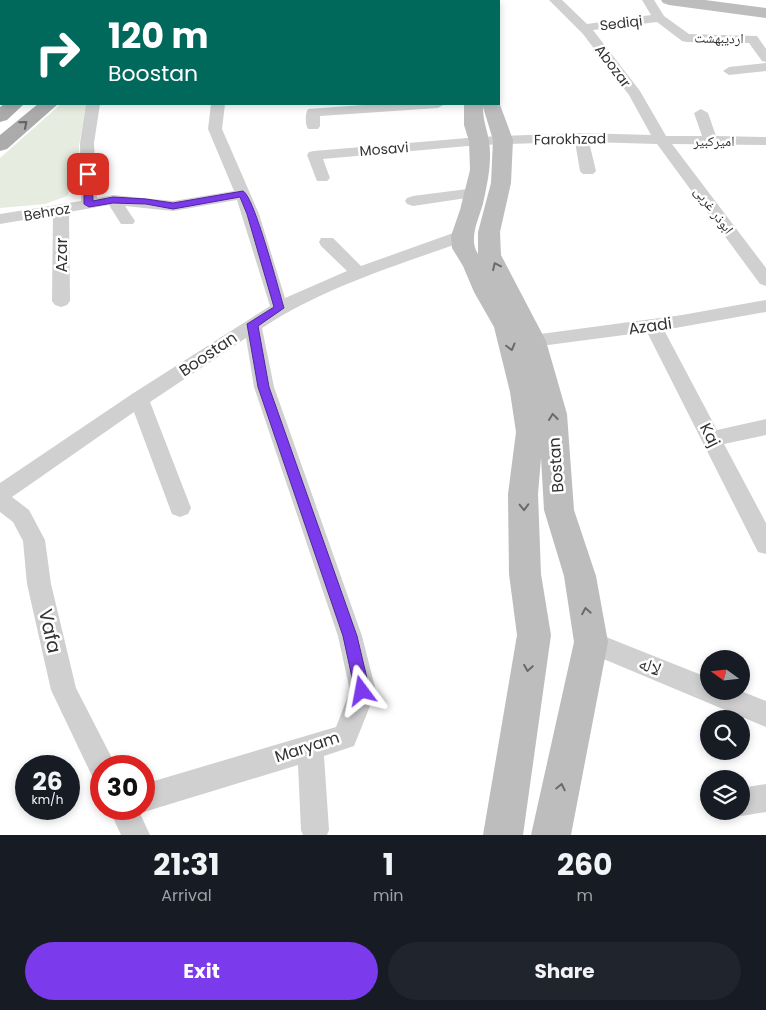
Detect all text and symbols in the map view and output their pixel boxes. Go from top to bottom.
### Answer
street label: Sediqi [599,10,643,36]
text: 120 m [108,11,208,60]
icon: right [25,20,90,85]
street label: اردیبهشت [694,28,744,48]
street label: Abozar [590,40,636,92]
text: Boostan [108,58,198,89]
one-way arrow [19,121,28,130]
street label: Farokhzad [534,128,606,150]
street label: امیرکبیر [692,131,735,151]
street label: Mosavi [359,137,409,161]
pin [67,153,109,195]
icon: arrive [74,160,102,188]
street label: ابوذر غربی [690,182,738,238]
street label: Behroz [22,198,72,226]
street label: Azar [50,238,73,272]
one-way arrow [491,262,502,271]
street label: Azadi [627,312,673,340]
street label: Boostan [174,326,242,382]
one-way arrow [506,342,516,351]
one-way arrow [548,413,559,421]
street label: Kaj [694,419,726,451]
street label: Bostan [543,437,569,493]
one-way arrow [518,503,529,511]
street label: Vafa [32,606,68,656]
one-way arrow [581,607,591,615]
street label: لاله [635,649,665,683]
north arrow [700,650,750,700]
map controls [700,650,750,820]
position arrow [335,664,387,716]
one-way arrow [524,664,534,673]
button: search [700,710,750,760]
street label: Maryam [272,726,342,768]
speed limit sign: 30 [90,755,155,820]
text: 26 [32,764,63,799]
button: layers [700,770,750,820]
one-way arrow [555,783,565,792]
text: km/h [32,791,63,808]
text: 21:31 [153,843,220,886]
text: 1 [383,843,394,886]
text: 260 [557,843,613,886]
text: Arrival [161,884,212,907]
text: min [373,884,404,907]
text: m [577,884,593,907]
button: Exit [25,942,378,1000]
button: Share [388,942,741,1000]

